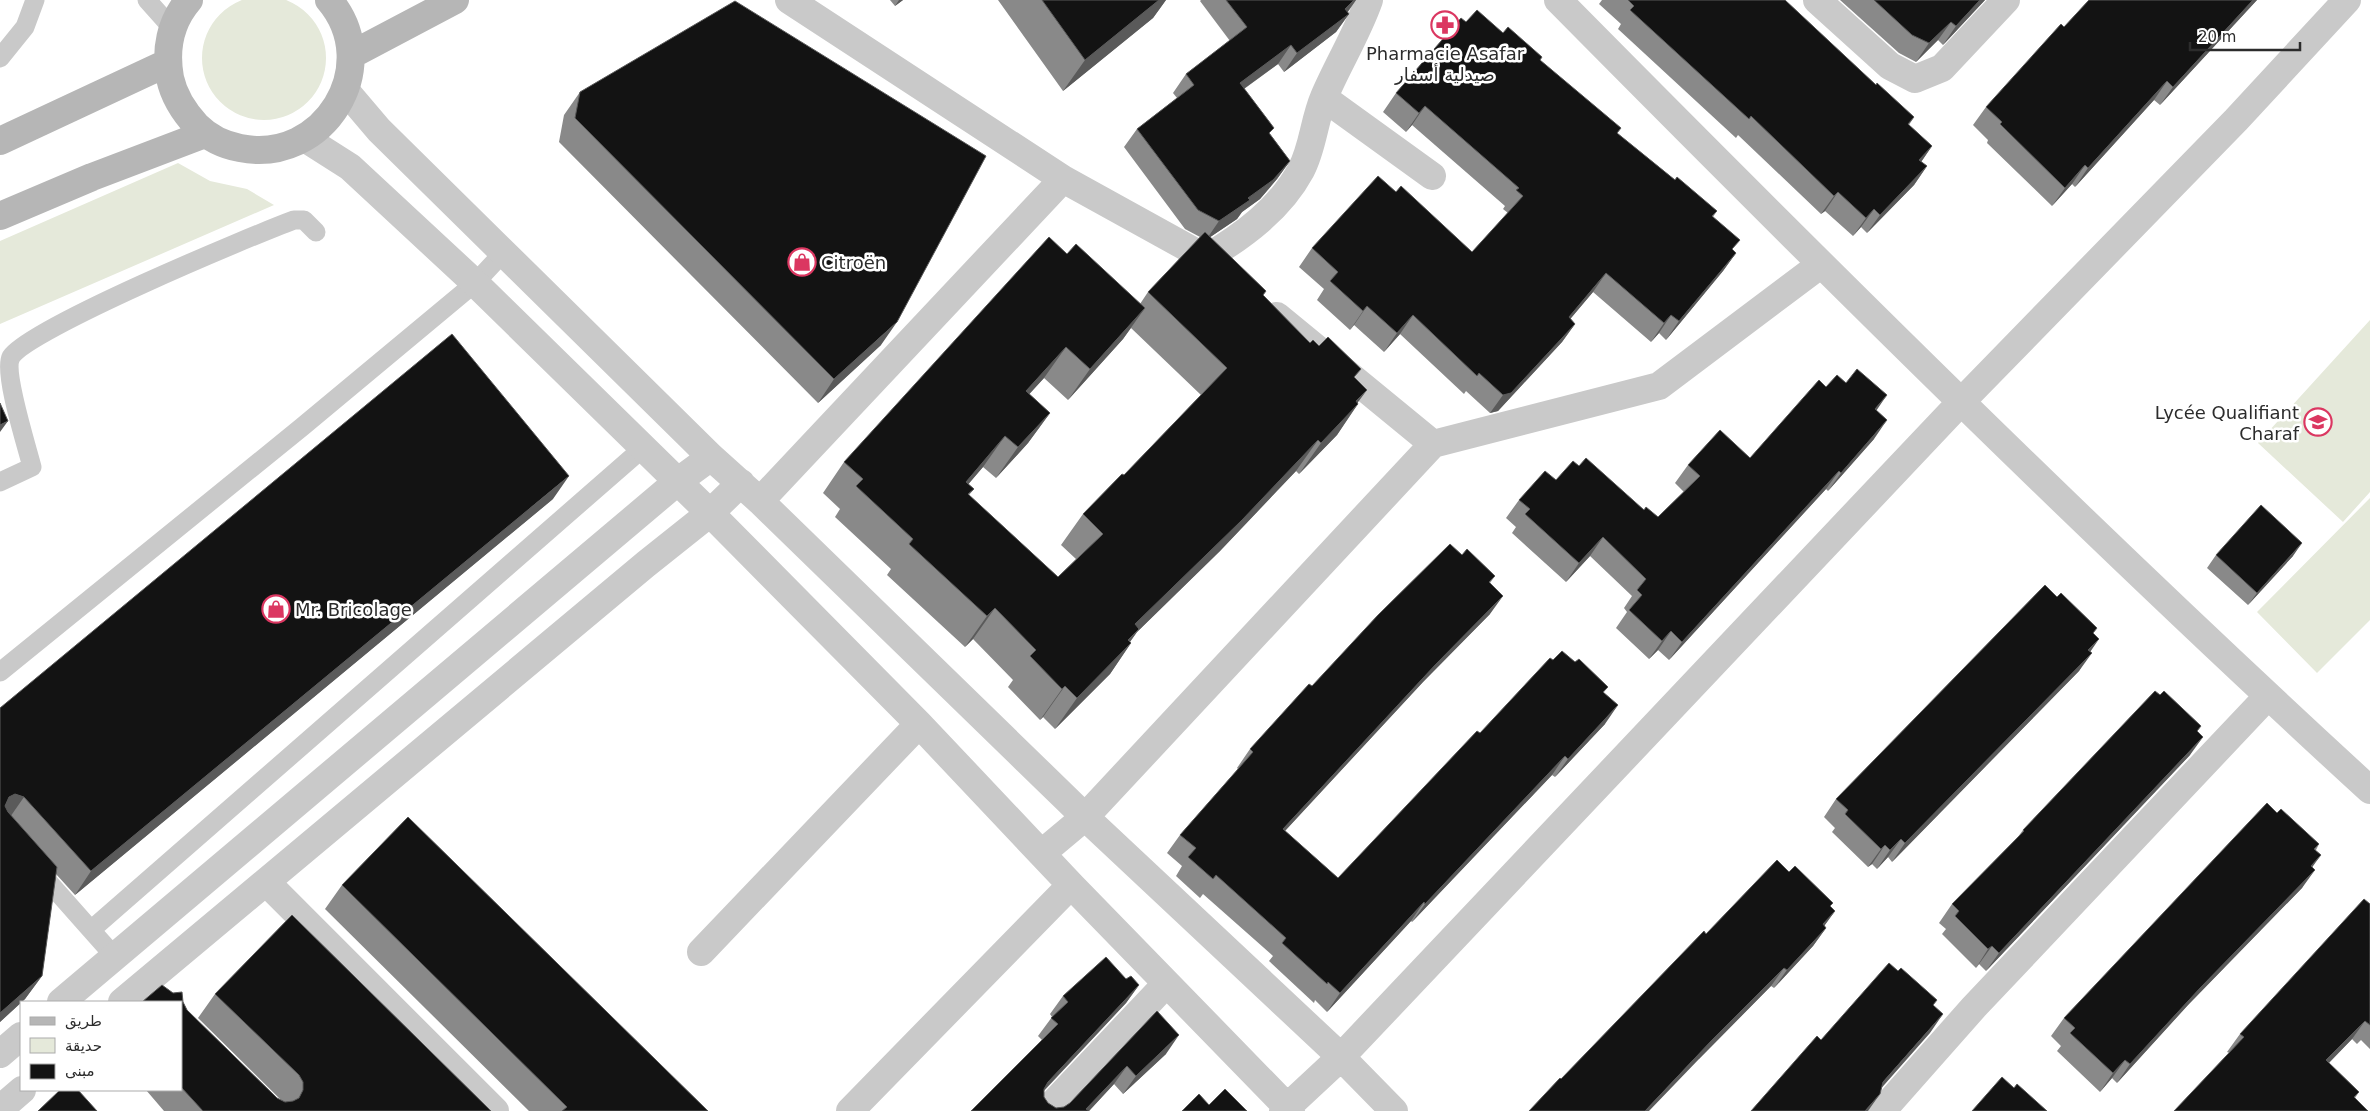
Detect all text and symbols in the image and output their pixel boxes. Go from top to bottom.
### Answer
pharmacy icon: Pharmacie Asafar صيدلية أسفار [1430,10,1460,40]
scale bar [2190,20,2300,52]
text: 20 m [2198,28,2236,46]
place label: Pharmacie Asafar صيدلية أسفار [1366,43,1525,85]
shop icon: Citroën [787,247,817,277]
place label: Citroën [821,252,886,273]
place label: Lycée Qualifiant Charaf [2155,402,2300,444]
school or university icon: Lycée Qualifiant Charaf [2303,407,2333,437]
shop icon: Mr. Bricolage [261,594,291,624]
place label: Mr. Bricolage [295,599,412,620]
legend [20,1001,182,1091]
text: طريق [65,1012,102,1030]
text: حديقة [65,1037,102,1055]
text: مبنى [65,1062,95,1080]

